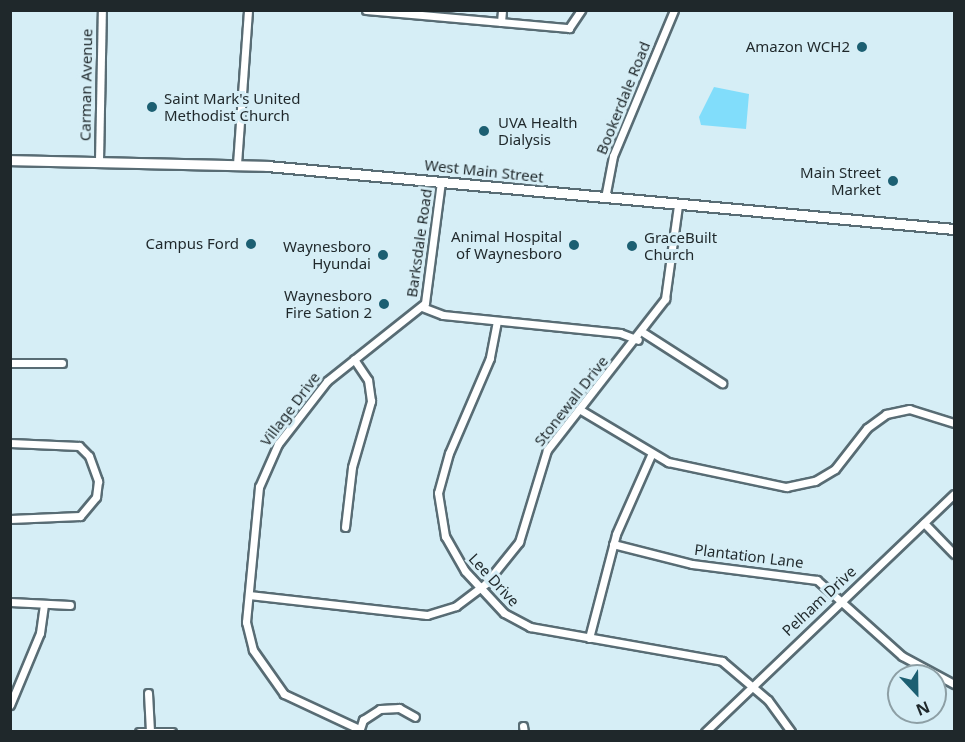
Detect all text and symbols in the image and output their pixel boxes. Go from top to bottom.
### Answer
street label: Carman Avenue [76,29,96,141]
place label: Amazon WCH2 [746,38,850,56]
street label: Bookerdale Road [592,39,654,157]
marker: Amazon WCH2 [855,40,869,54]
place label: Saint Mark's United Methodist Church [164,89,301,124]
marker: Saint Mark's United Methodist Church [145,100,159,114]
place label: UVA Health Dialysis [498,113,577,148]
marker: UVA Health Dialysis [475,122,493,140]
street label: West Main Street [424,156,544,186]
place label: Main Street Market [800,163,881,198]
marker: Main Street Market [886,174,900,188]
street label: Barksdale Road [402,188,436,298]
place label: Animal Hospital of Waynesboro [451,227,562,262]
place label: GraceBuilt Church [644,228,717,263]
place label: Campus Ford [146,235,239,253]
marker: Campus Ford [244,237,258,251]
place label: Waynesboro Hyundai [283,237,371,272]
marker: Animal Hospital of Waynesboro [567,238,581,252]
marker: GraceBuilt Church [625,239,639,253]
marker: Waynesboro Hyundai [376,248,390,262]
place label: Waynesboro Fire Sation 2 [284,286,372,321]
marker: Waynesboro Fire Sation 2 [377,297,391,311]
street label: Stonewall Drive [530,352,612,450]
street label: Village Drive [256,369,324,449]
street label: Plantation Lane [693,540,805,572]
street label: Lee Drive [465,550,523,610]
street label: Pelham Drive [778,562,860,640]
north arrow [887,664,947,724]
text: N [913,696,933,721]

